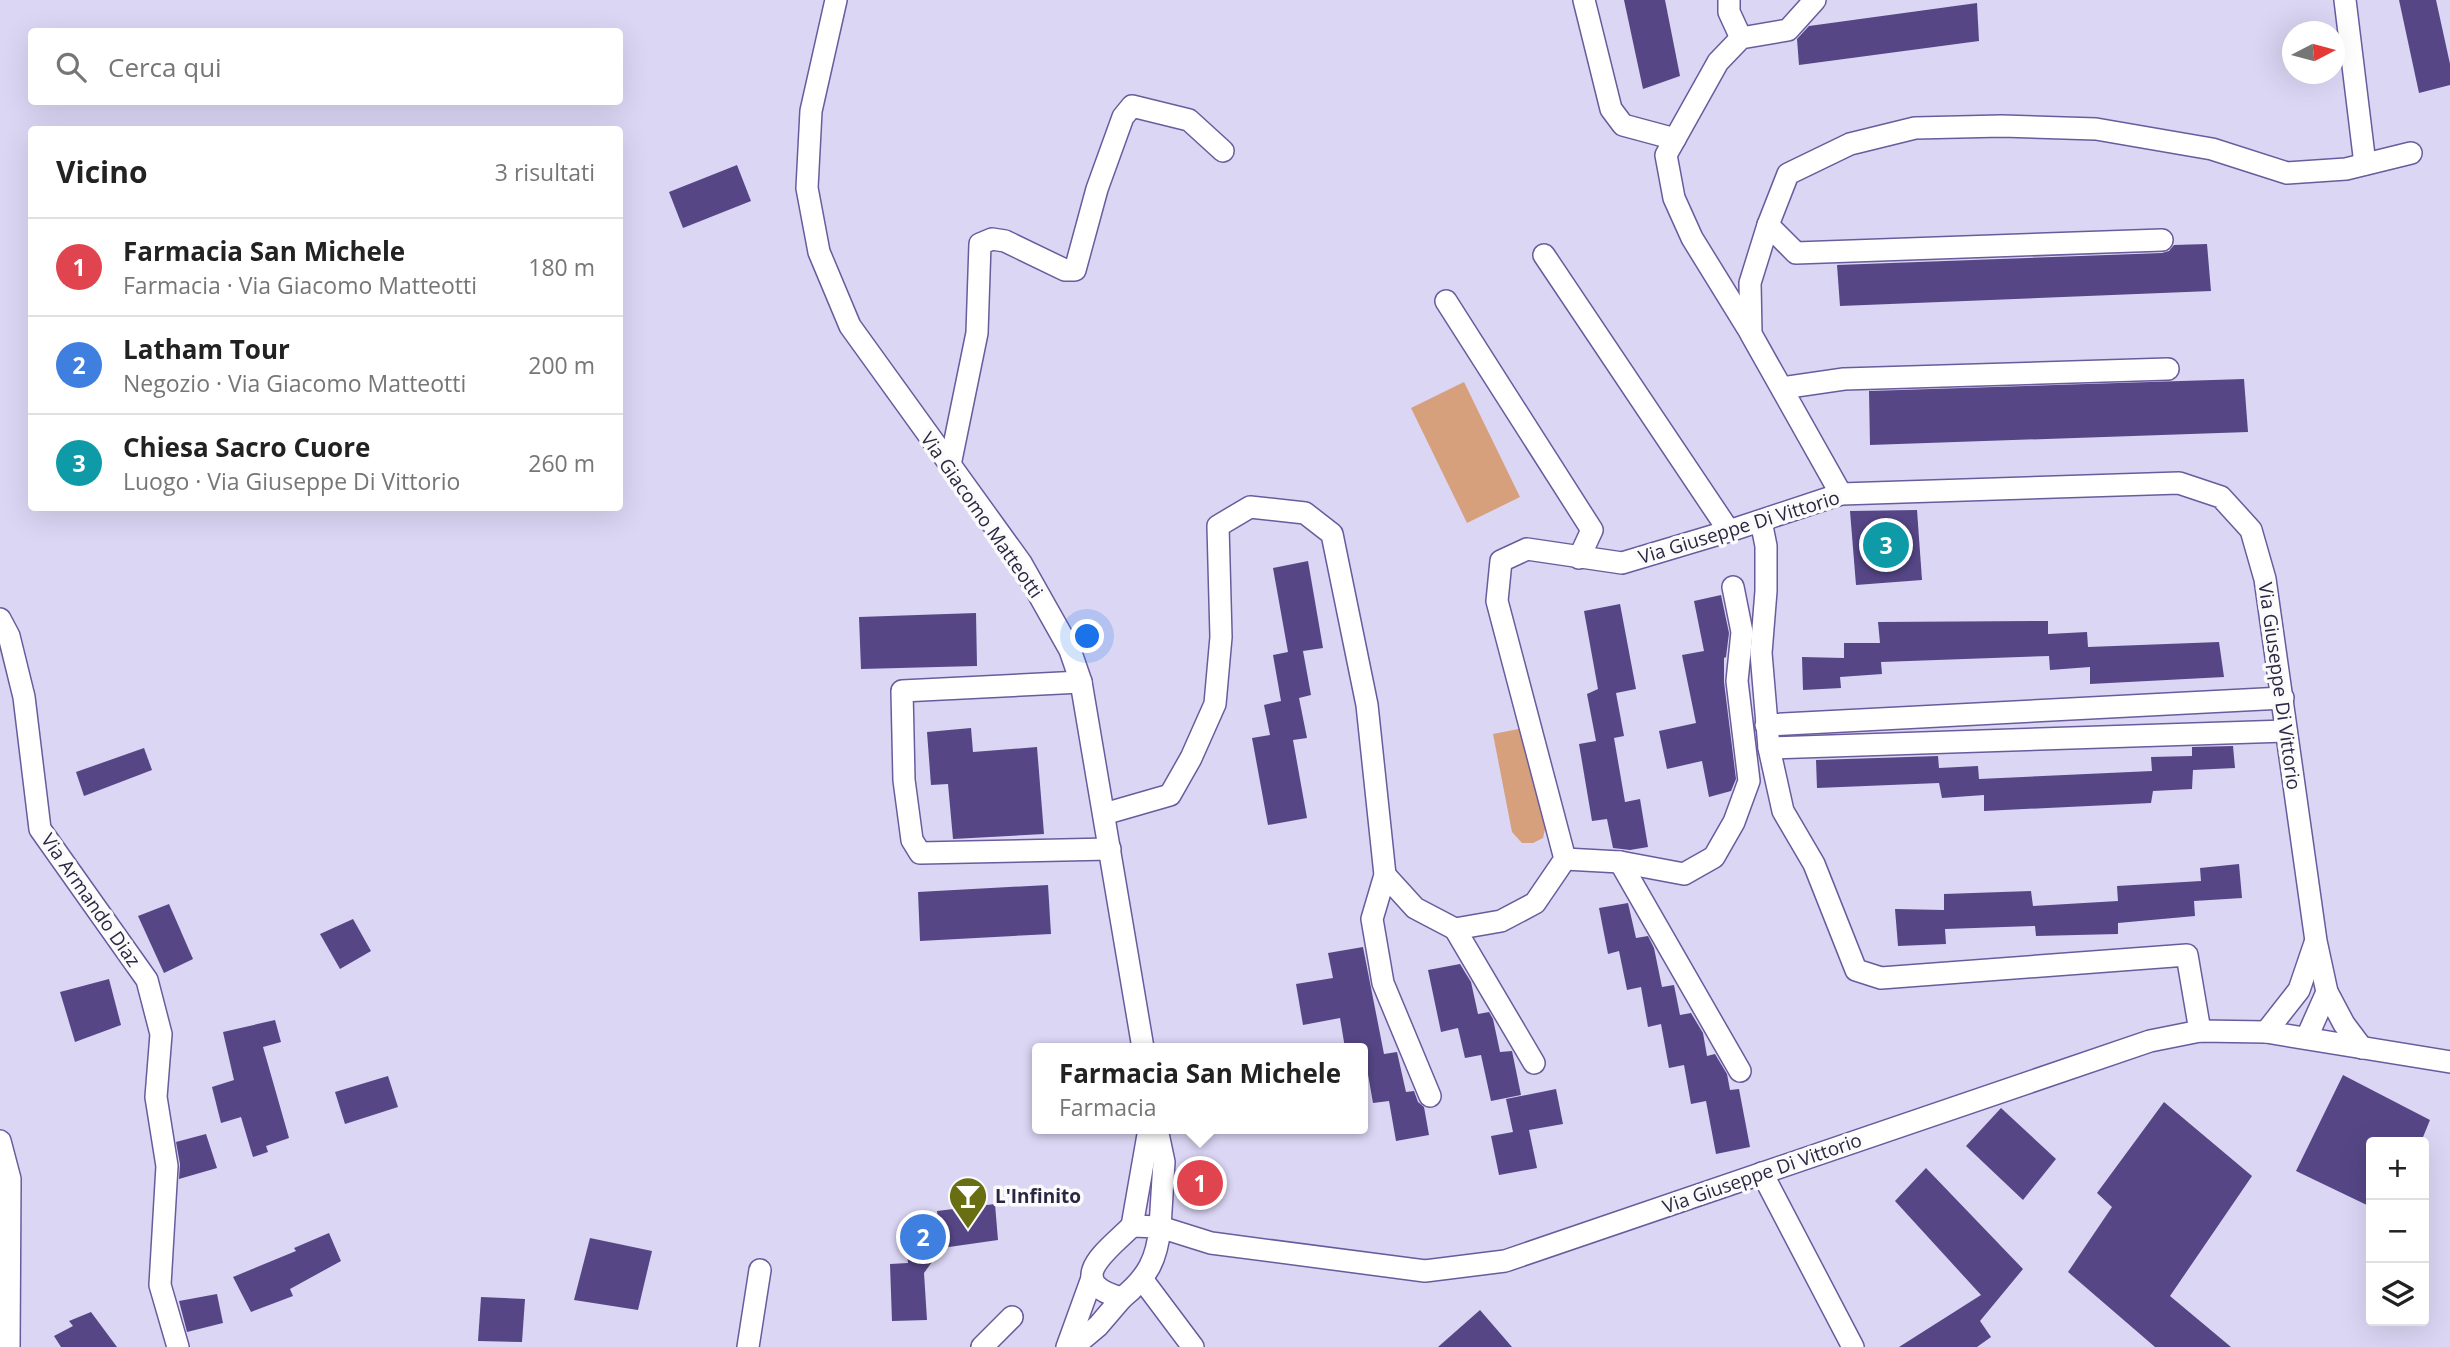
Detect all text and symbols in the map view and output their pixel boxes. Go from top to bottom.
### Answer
north arrow [2282,21,2345,84]
search box [28,28,623,105]
icon: search [52,48,90,86]
text: Cerca qui [108,49,222,85]
text: Vicino [56,151,148,192]
text: 3 risultati [495,156,595,188]
text: Farmacia San Michele [123,233,405,269]
text: 1 [72,251,86,283]
text: 180 m [528,251,595,283]
text: Farmacia · Via Giacomo Matteotti [123,269,477,301]
text: Latham Tour [123,331,290,367]
text: 2 [72,349,86,381]
text: 200 m [528,349,595,381]
text: Negozio · Via Giacomo Matteotti [123,367,466,399]
street label: Via Giacomo Matteotti [915,427,1049,603]
text: Chiesa Sacro Cuore [123,429,370,465]
text: 3 [72,447,86,479]
text: 260 m [528,447,595,479]
text: Luogo · Via Giuseppe Di Vittorio [123,465,460,497]
street label: Via Giuseppe Di Vittorio [1635,484,1843,570]
pin: 3 [1863,519,1909,571]
street label: Via Giuseppe Di Vittorio [2253,581,2307,791]
your location [1070,619,1104,653]
street label: Via Armando Diaz [35,828,147,972]
popup [1032,1043,1368,1134]
text: Farmacia San Michele [1059,1055,1341,1091]
text: Farmacia [1059,1091,1157,1123]
street label: Via Giuseppe Di Vittorio [1659,1127,1865,1219]
map controls [2366,1137,2429,1326]
button: + [2366,1137,2429,1200]
pin: 1 [1177,1157,1223,1209]
bar icon: L'Infinito [947,1175,989,1230]
place label: L'Infinito [995,1183,1081,1209]
button: − [2366,1200,2429,1263]
pin: 2 [900,1211,946,1263]
button: layers [2366,1263,2429,1326]

